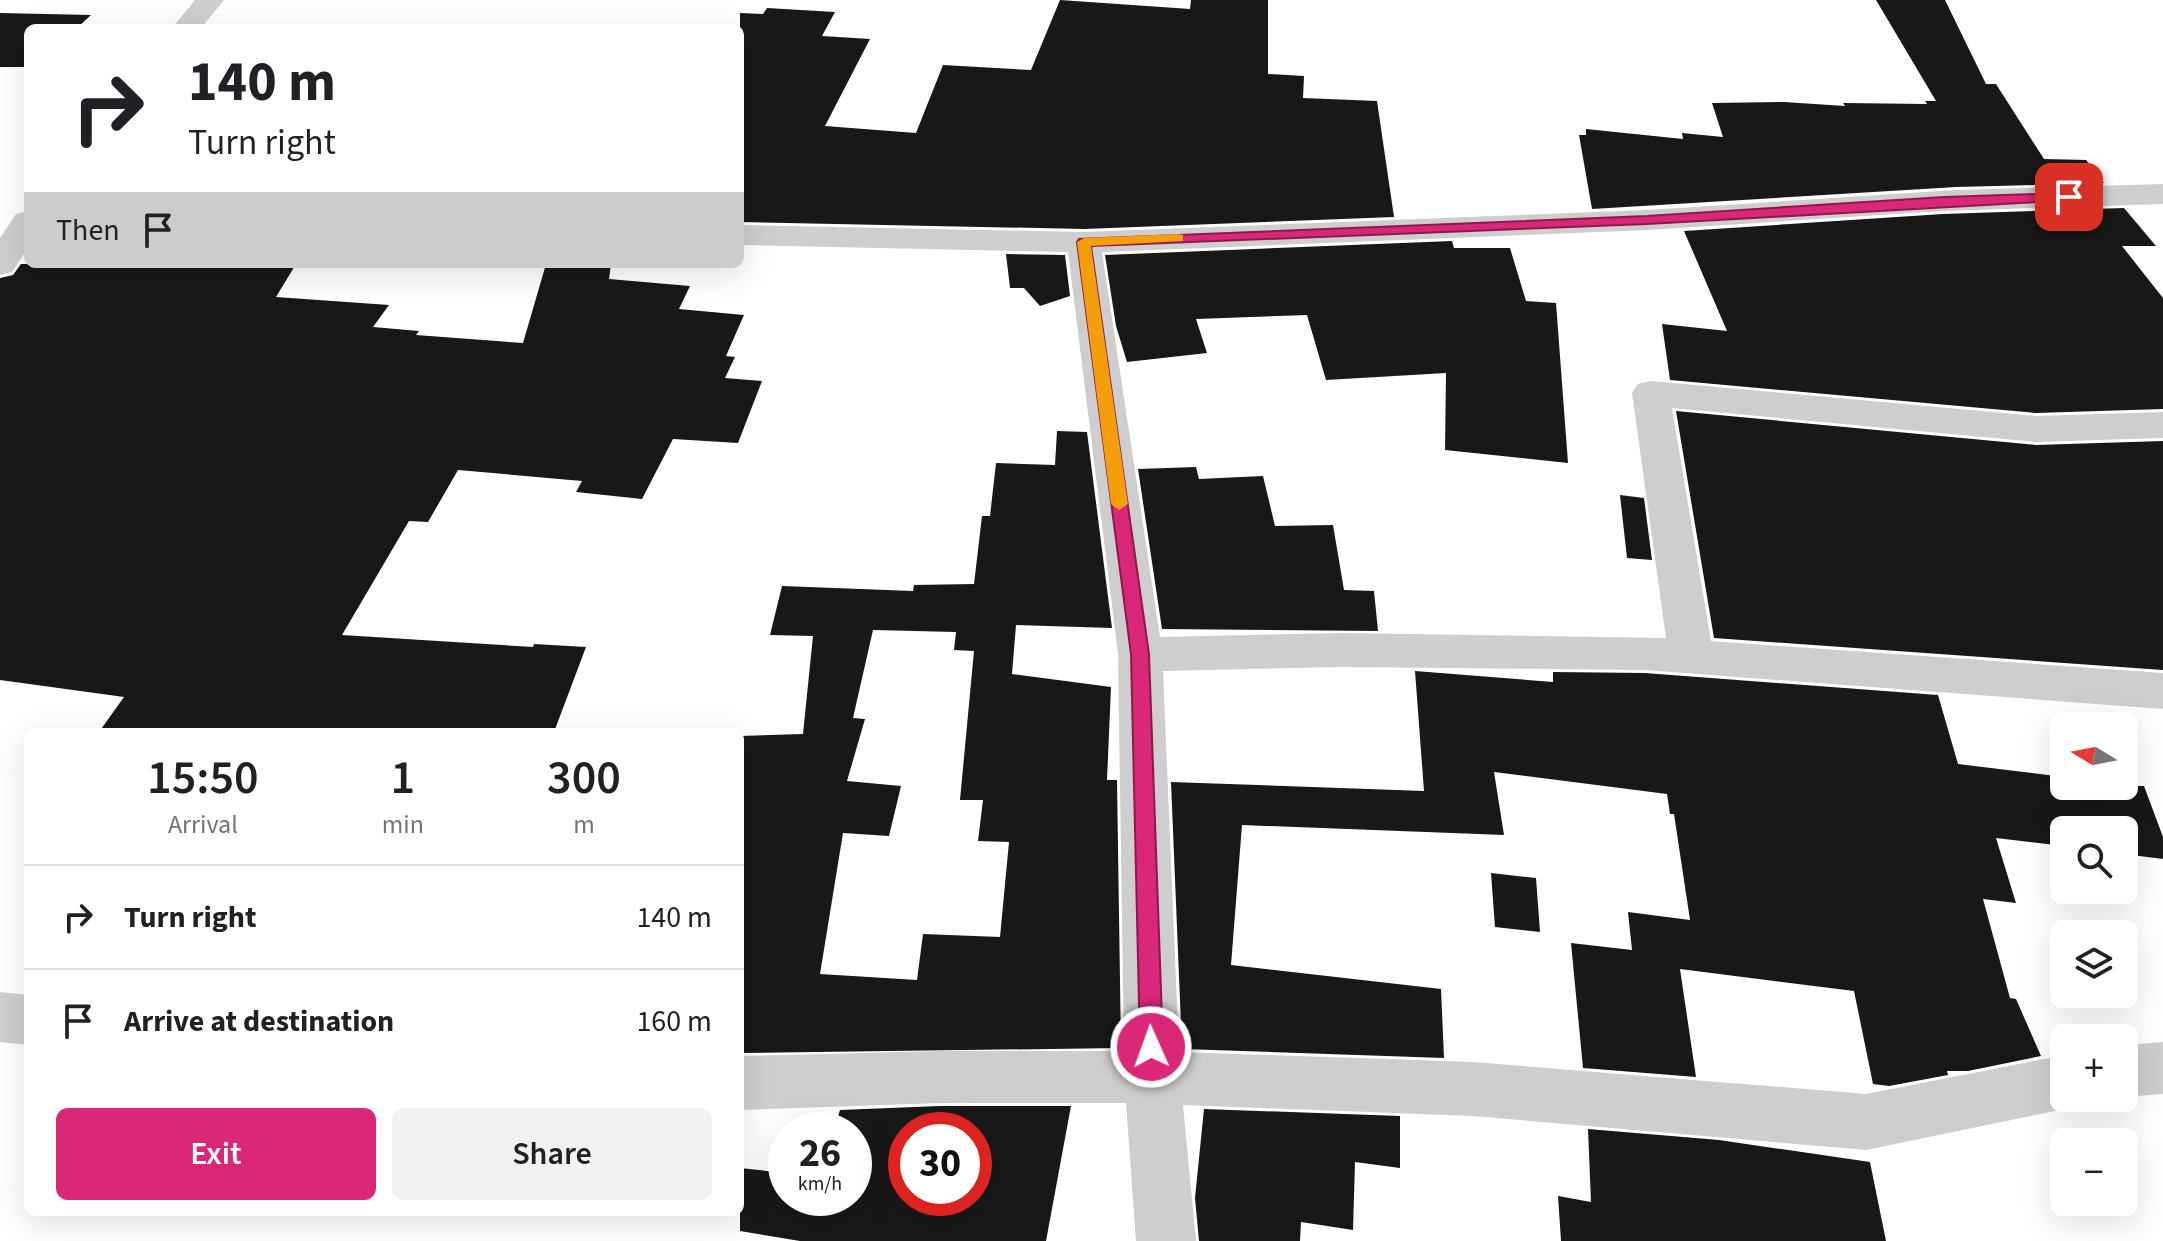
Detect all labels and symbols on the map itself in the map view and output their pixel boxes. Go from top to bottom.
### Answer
pin [2035,163,2103,231]
north arrow [2050,712,2138,800]
position arrow [1109,1005,1193,1089]
speed limit sign: 30 [888,1112,992,1216]

